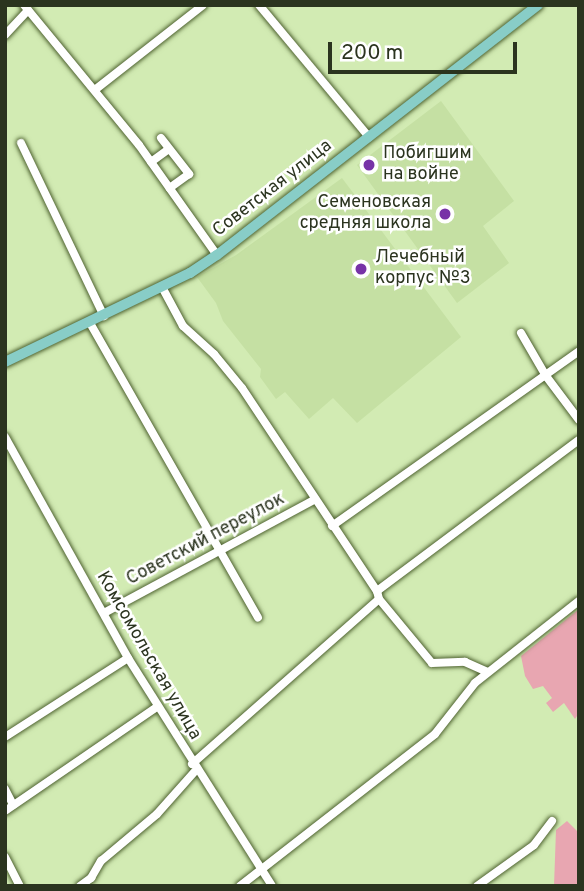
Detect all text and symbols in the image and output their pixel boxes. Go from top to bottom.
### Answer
scale bar [332,28,521,72]
text: 200 m [341,40,403,67]
street label: Советская улица [209,136,337,242]
place label: Побигшим на войне [383,144,472,186]
marker: Побигшим на войне [361,157,377,173]
place label: Семеновская средняя школа [300,193,431,235]
marker: Семеновская средняя школа [437,206,453,222]
place label: Лечебный корпус №3 [375,248,471,290]
marker: Лечебный корпус №3 [353,261,369,277]
street label: Советский переулок [123,489,289,591]
street label: Комсомольская улица [91,568,205,744]

